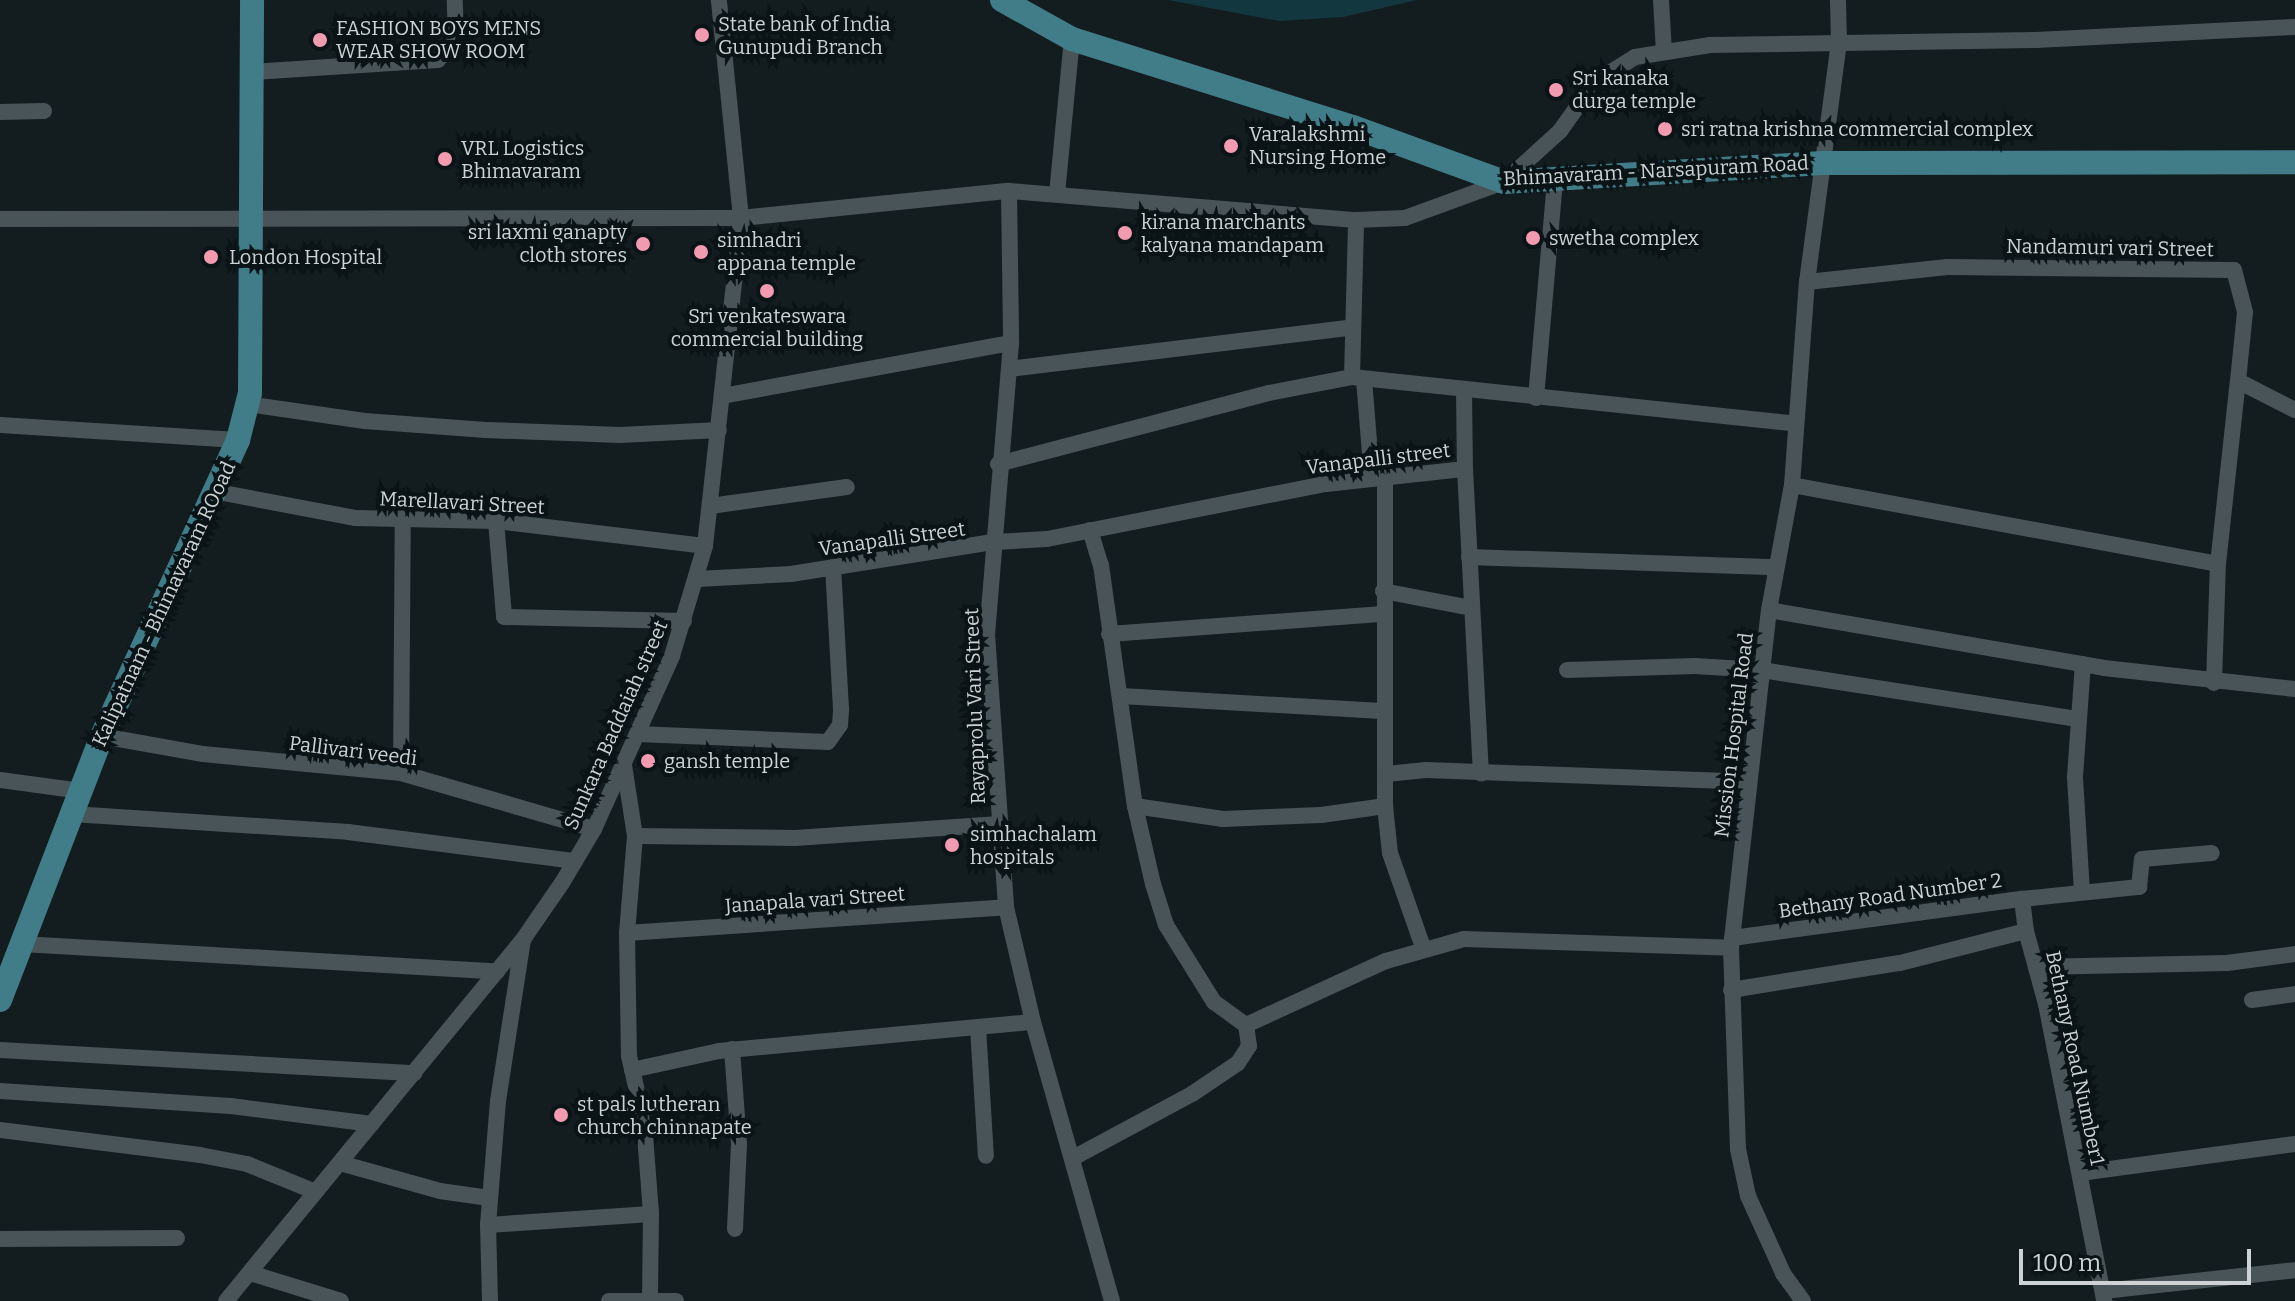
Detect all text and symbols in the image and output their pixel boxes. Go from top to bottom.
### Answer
place label: State bank of India Gunupudi Branch [718,12,891,59]
place label: FASHION BOYS MENS WEAR SHOW ROOM [336,16,541,63]
marker: State bank of India Gunupudi Branch [693,26,711,44]
marker: FASHION BOYS MENS WEAR SHOW ROOM [311,31,329,49]
place label: Sri kanaka durga temple [1572,66,1696,113]
marker: Sri kanaka durga temple [1547,81,1565,99]
place label: sri ratna krishna commercial complex [1681,117,2033,141]
marker: sri ratna krishna commercial complex [1656,120,1674,138]
place label: Varalakshmi Nursing Home [1249,122,1386,169]
marker: Varalakshmi Nursing Home [1220,135,1242,157]
place label: VRL Logistics Bhimavaram [461,136,584,183]
marker: VRL Logistics Bhimavaram [436,150,454,168]
street label: Bhimavaram - Narsapuram Road [1503,151,1809,191]
place label: kirana marchants kalyana mandapam [1141,210,1324,257]
place label: sri laxmi ganapty cloth stores [468,220,627,267]
marker: kirana marchants kalyana mandapam [1116,224,1134,242]
place label: swetha complex [1549,226,1699,250]
place label: simhadri appana temple [717,228,856,275]
marker: swetha complex [1524,229,1542,247]
street label: Nandamuri vari Street [2006,234,2214,262]
marker: sri laxmi ganapty cloth stores [634,235,652,253]
marker: simhadri appana temple [692,243,710,261]
place label: London Hospital [229,245,382,269]
marker: London Hospital [200,246,222,268]
marker: Sri venkateswara commercial building [758,282,776,300]
place label: Sri venkateswara commercial building [671,304,863,351]
street label: Vanapalli street [1304,438,1452,480]
street label: Kalipatnam - Bhimavaram ROoad [87,458,241,750]
street label: Marellavari Street [379,487,545,519]
street label: Vanapalli Street [817,517,967,561]
street label: Rayaprolu Vari Street [960,607,990,805]
street label: Sunkara Baddaiah street [559,617,673,833]
street label: Mission Hospital Road [1710,631,1758,839]
street label: Pallivari veedi [288,731,418,771]
place label: gansh temple [664,749,790,773]
marker: gansh temple [639,752,657,770]
place label: simhachalam hospitals [970,822,1097,869]
marker: simhachalam hospitals [941,834,963,856]
street label: Bethany Road Number 2 [1777,868,2003,924]
street label: Janapala vari Street [724,882,906,918]
street label: Bethany Road Number1 [2041,949,2109,1167]
place label: st pals lutheran church chinnapate [577,1092,752,1139]
marker: st pals lutheran church chinnapate [552,1106,570,1124]
scale bar [2023,1233,2255,1283]
text: 100 m [2033,1249,2101,1277]

